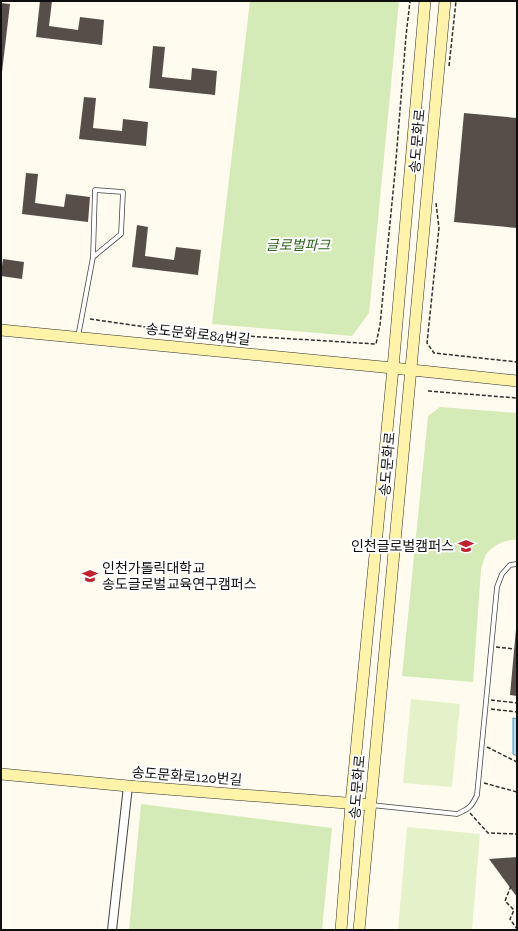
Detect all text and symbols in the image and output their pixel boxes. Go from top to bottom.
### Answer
street label: 송도문화로 [406,108,429,174]
park label: 글로벌파크 [266,237,331,254]
street label: 송도문화로84번길 [145,321,251,348]
street label: 송도문화로 [376,431,399,497]
school or university icon: 인천글로벌캠퍼스 [457,537,475,555]
place label: 인천글로벌캠퍼스 [351,538,454,555]
place label: 인천가톨릭대학교 송도글로벌교육연구캠퍼스 [102,560,257,593]
school or university icon: 인천가톨릭대학교 송도글로벌교육연구캠퍼스 [81,567,99,585]
street label: 송도문화로 [346,754,369,820]
street label: 송도문화로120번길 [131,764,243,789]

